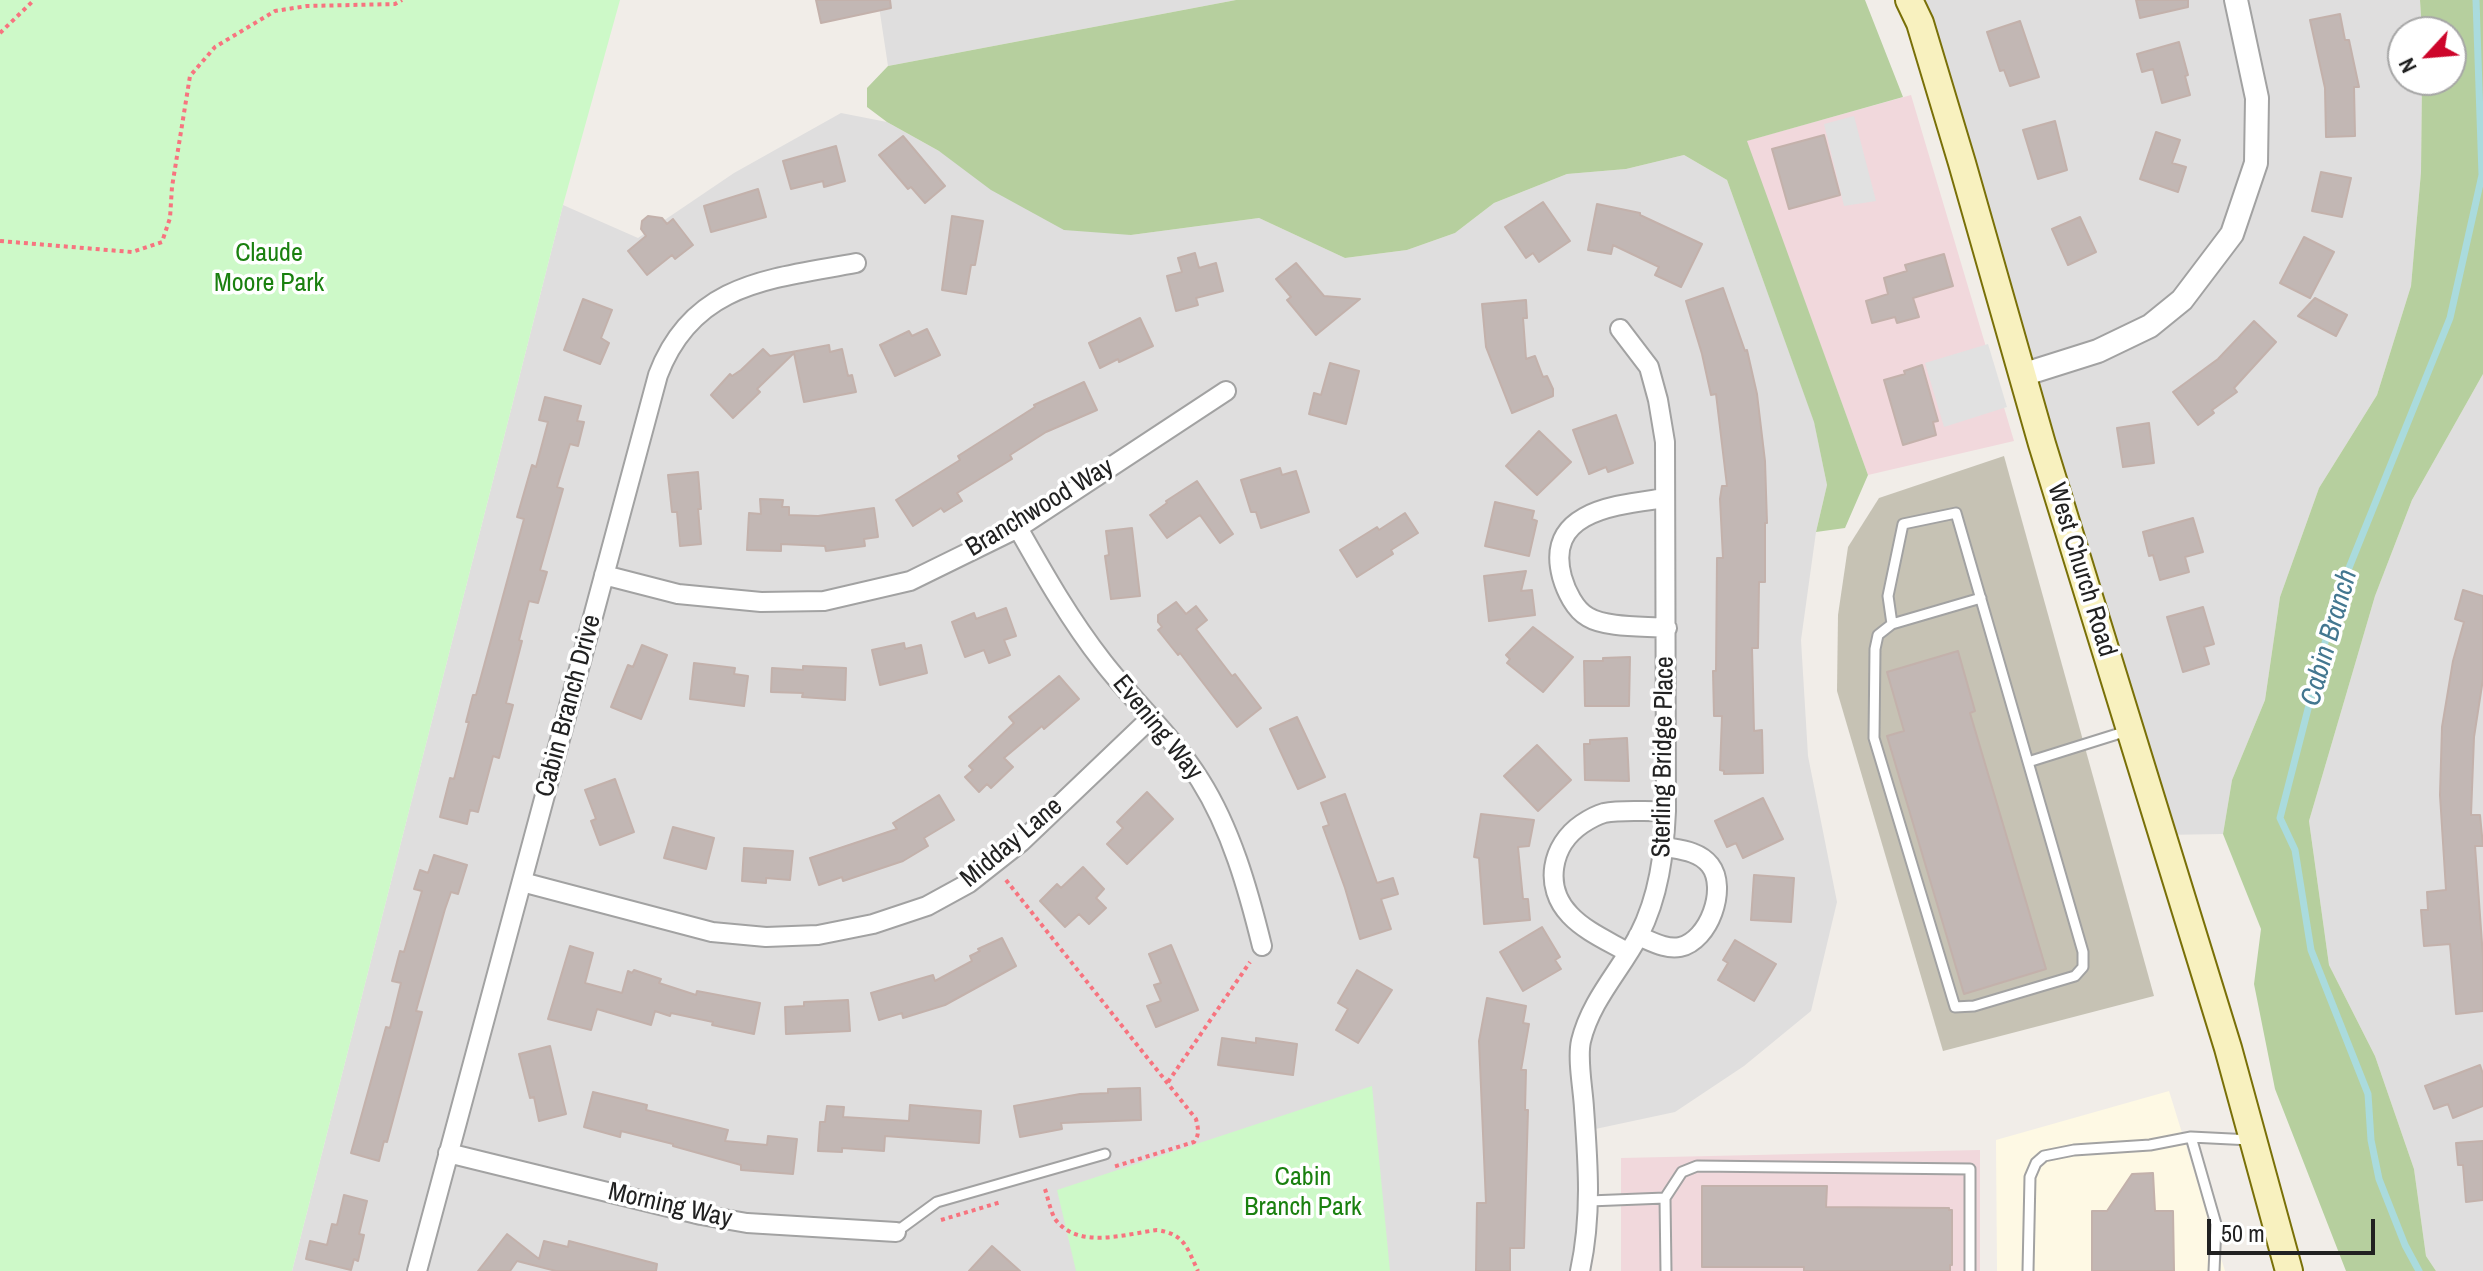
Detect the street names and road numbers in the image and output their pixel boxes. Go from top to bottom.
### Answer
street label: Branchwood Way [961,452,1119,564]
street label: West Church Road [2040,479,2122,661]
street label: Cabin Branch Drive [530,612,608,800]
street label: Sterling Bridge Place [1647,656,1681,858]
street label: Evening Way [1105,669,1209,787]
street label: Midday Lane [955,791,1069,895]
street label: Morning Way [605,1177,735,1235]

